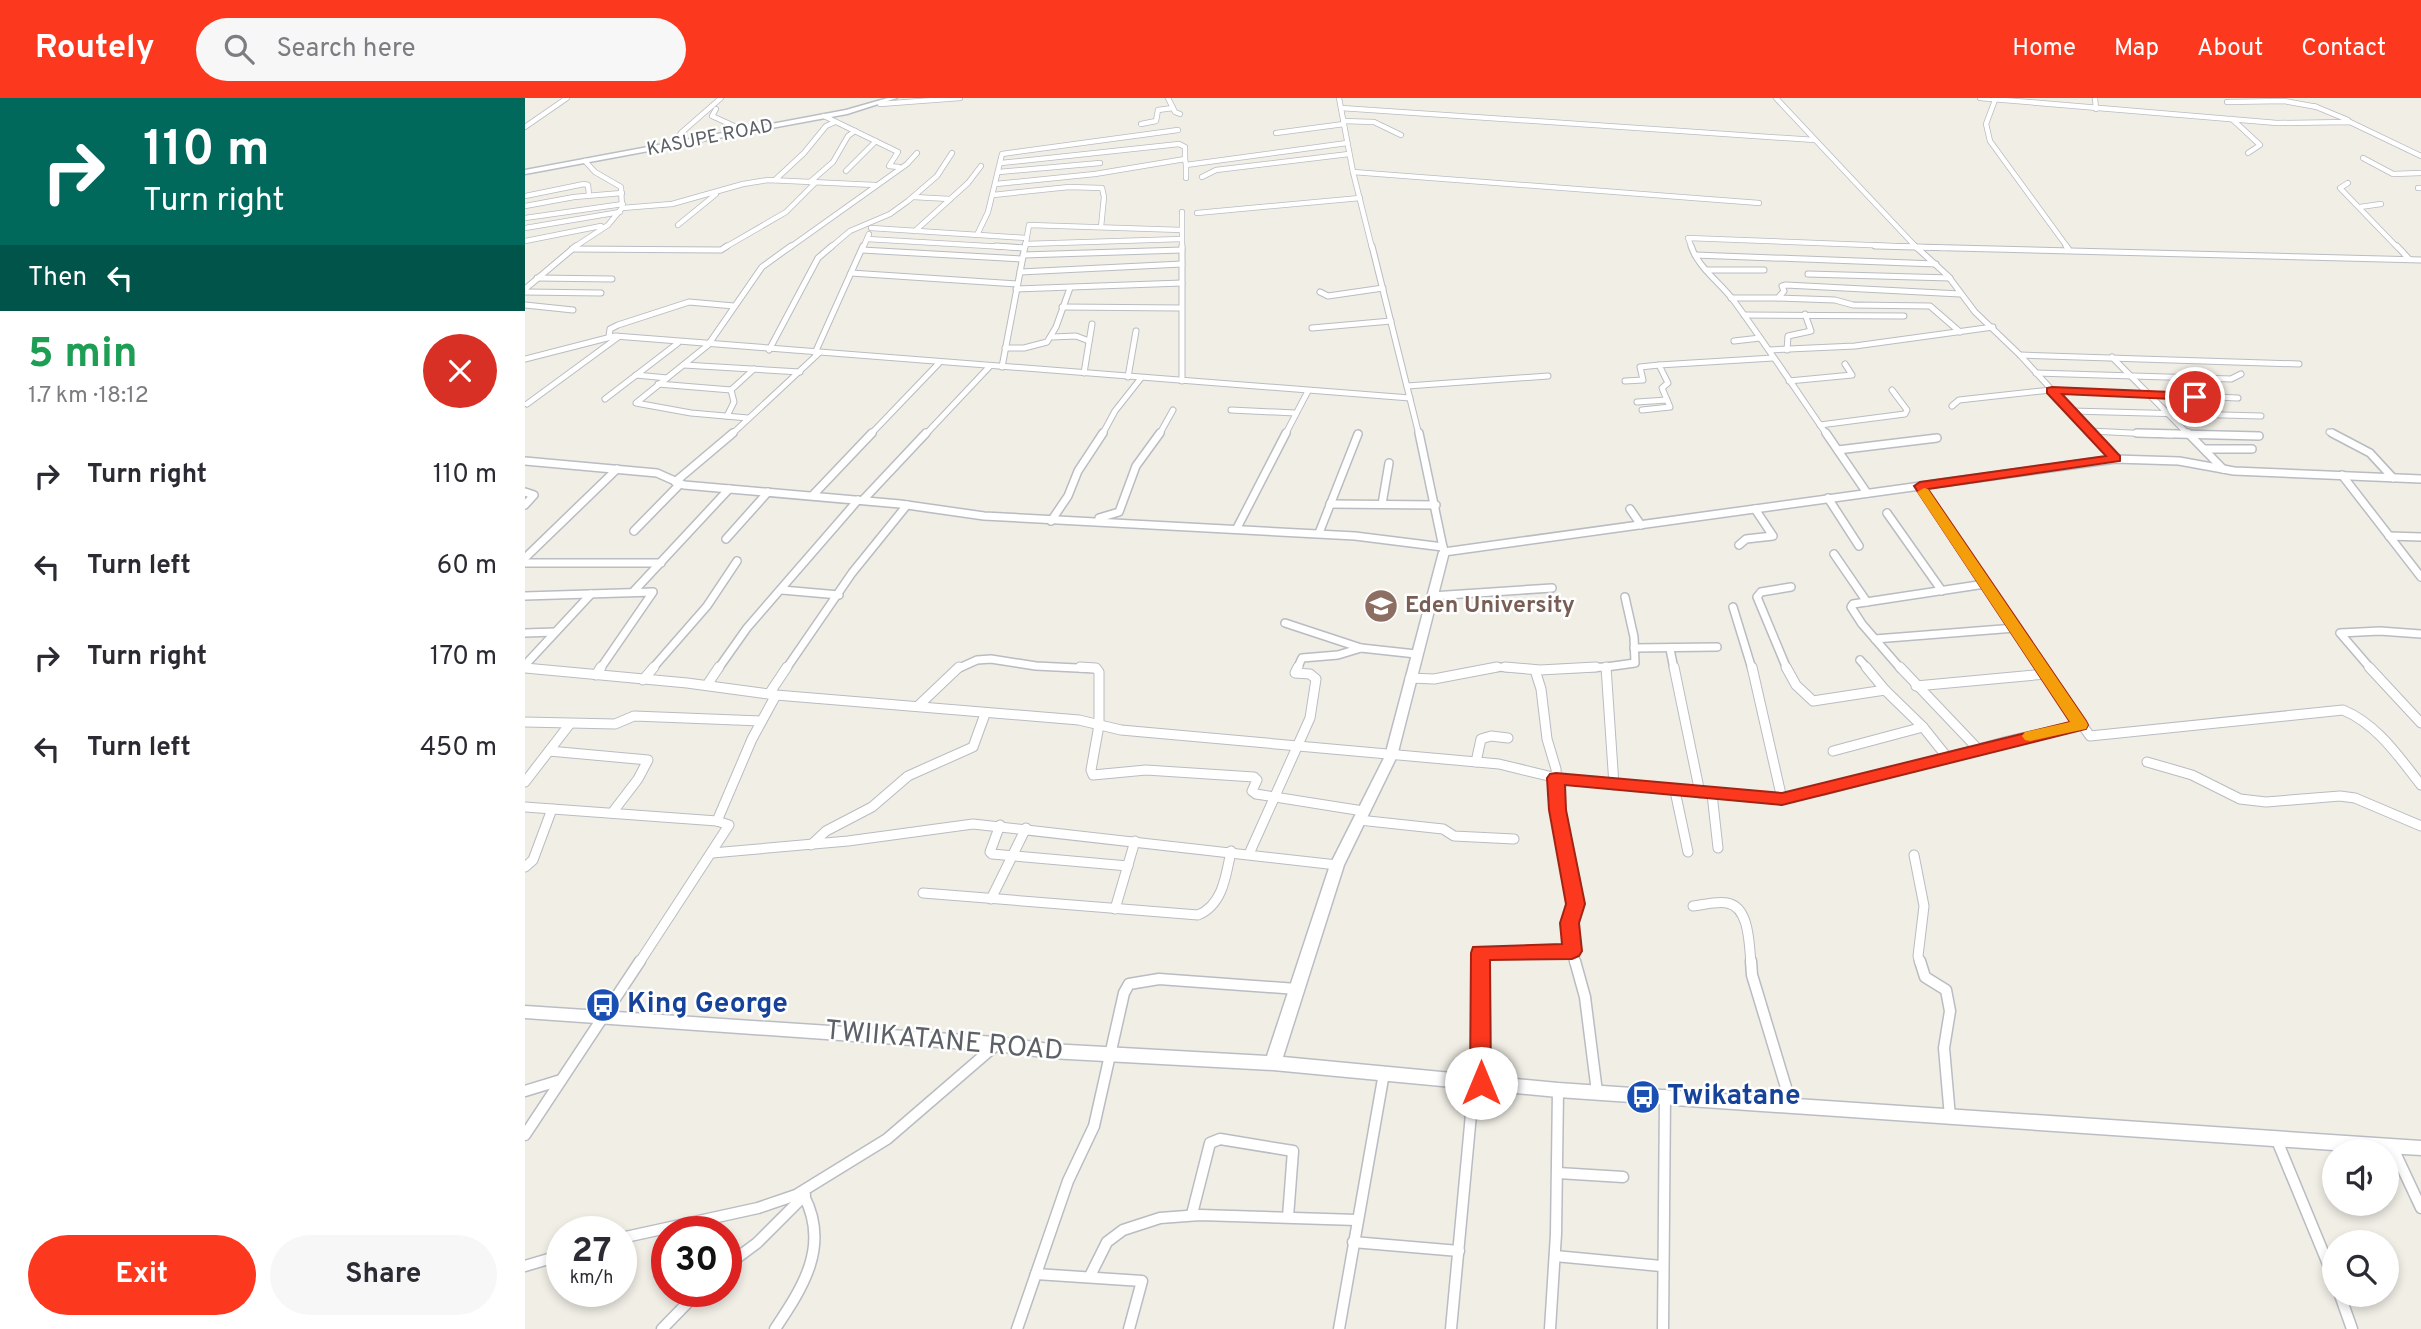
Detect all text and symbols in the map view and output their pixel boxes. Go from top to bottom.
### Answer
search box [196,18,686,81]
text: Routely [35,28,154,70]
icon: search [220,30,258,68]
text: Search here [276,33,415,66]
text: Home [2012,34,2076,64]
text: Map [2114,34,2159,64]
text: About [2197,34,2263,64]
text: Contact [2301,34,2386,64]
street label: KASUPE ROAD [645,114,775,162]
text: 110 m [143,121,270,183]
icon: right [28,126,119,217]
text: Turn right [143,182,285,222]
icon: left [101,259,139,297]
text: Then [28,262,87,295]
text: 5 min [28,329,138,382]
button: close [423,334,497,408]
pin [2165,367,2225,427]
icon: arrive [2176,378,2214,416]
text: 1.7 km · 18:12 [28,382,149,411]
icon: right [28,457,66,495]
text: Turn right [87,459,207,492]
text: 110 m [433,459,497,492]
icon: left [28,548,66,586]
text: Turn left [87,550,191,583]
text: 60 m [437,550,497,583]
school or university icon: Eden University [1362,587,1400,625]
place label: Eden University [1405,592,1575,621]
icon: right [28,639,66,677]
text: Turn right [87,641,207,674]
text: 170 m [430,641,497,674]
icon: left [28,730,66,768]
text: Turn left [87,732,191,765]
text: 450 m [420,732,497,765]
bus stop icon: King George [584,986,622,1024]
place label: King George [627,987,788,1023]
street label: TWIIKATANE ROAD [823,1014,1065,1070]
position arrow [1444,1046,1518,1120]
bus stop icon: Twikatane [1624,1078,1662,1116]
place label: Twikatane [1667,1079,1801,1115]
map controls [2322,1139,2399,1307]
button: sound [2322,1139,2399,1216]
speed limit sign: 30 [651,1216,742,1307]
text: 27 [572,1230,611,1274]
button: search [2322,1230,2399,1307]
button: Exit [28,1235,256,1315]
button: Share [270,1235,497,1315]
text: km/h [570,1267,613,1290]

